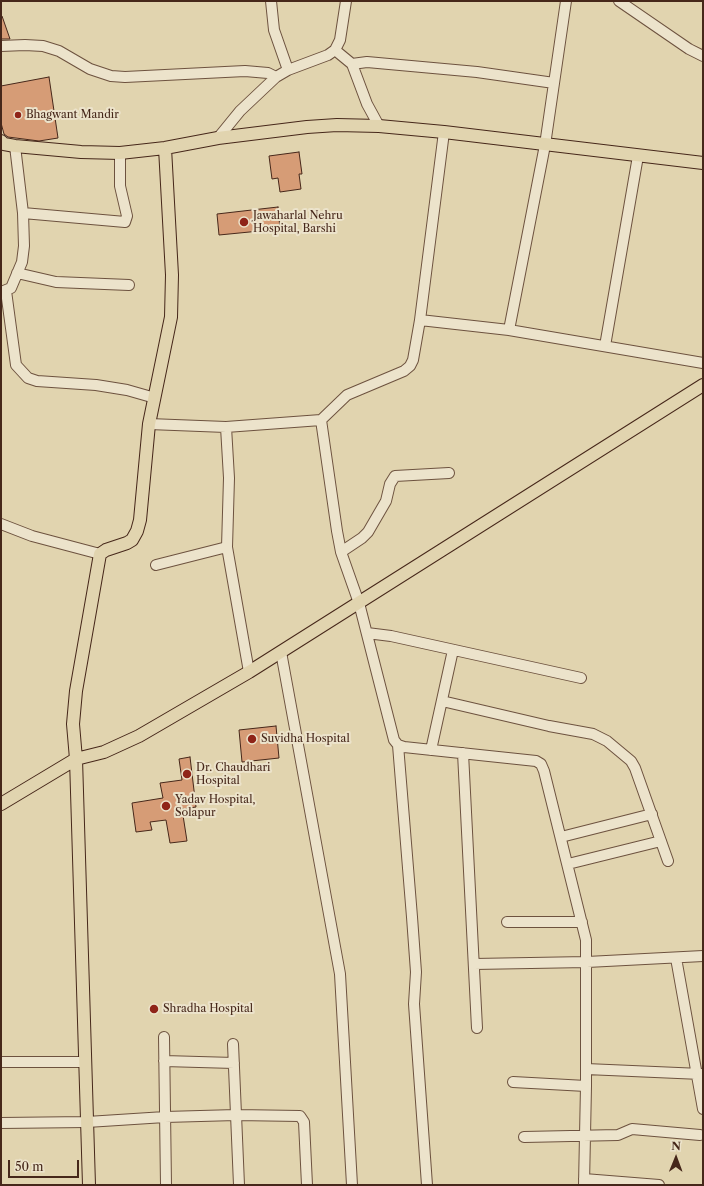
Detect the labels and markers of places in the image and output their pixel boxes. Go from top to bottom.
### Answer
place label: Bhagwant Mandir [26,108,119,122]
marker: Bhagwant Mandir [13,110,23,120]
place label: Jawaharlal Nehru Hospital, Barshi [253,209,343,235]
marker: Jawaharlal Nehru Hospital, Barshi [238,216,250,228]
place label: Suvidha Hospital [261,732,350,746]
marker: Suvidha Hospital [246,733,258,745]
place label: Dr. Chaudhari Hospital [196,761,270,787]
marker: Dr. Chaudhari Hospital [181,768,193,780]
place label: Yadav Hospital, Solapur [175,793,255,819]
marker: Yadav Hospital, Solapur [160,800,172,812]
place label: Shradha Hospital [163,1002,253,1016]
marker: Shradha Hospital [148,1003,160,1015]

